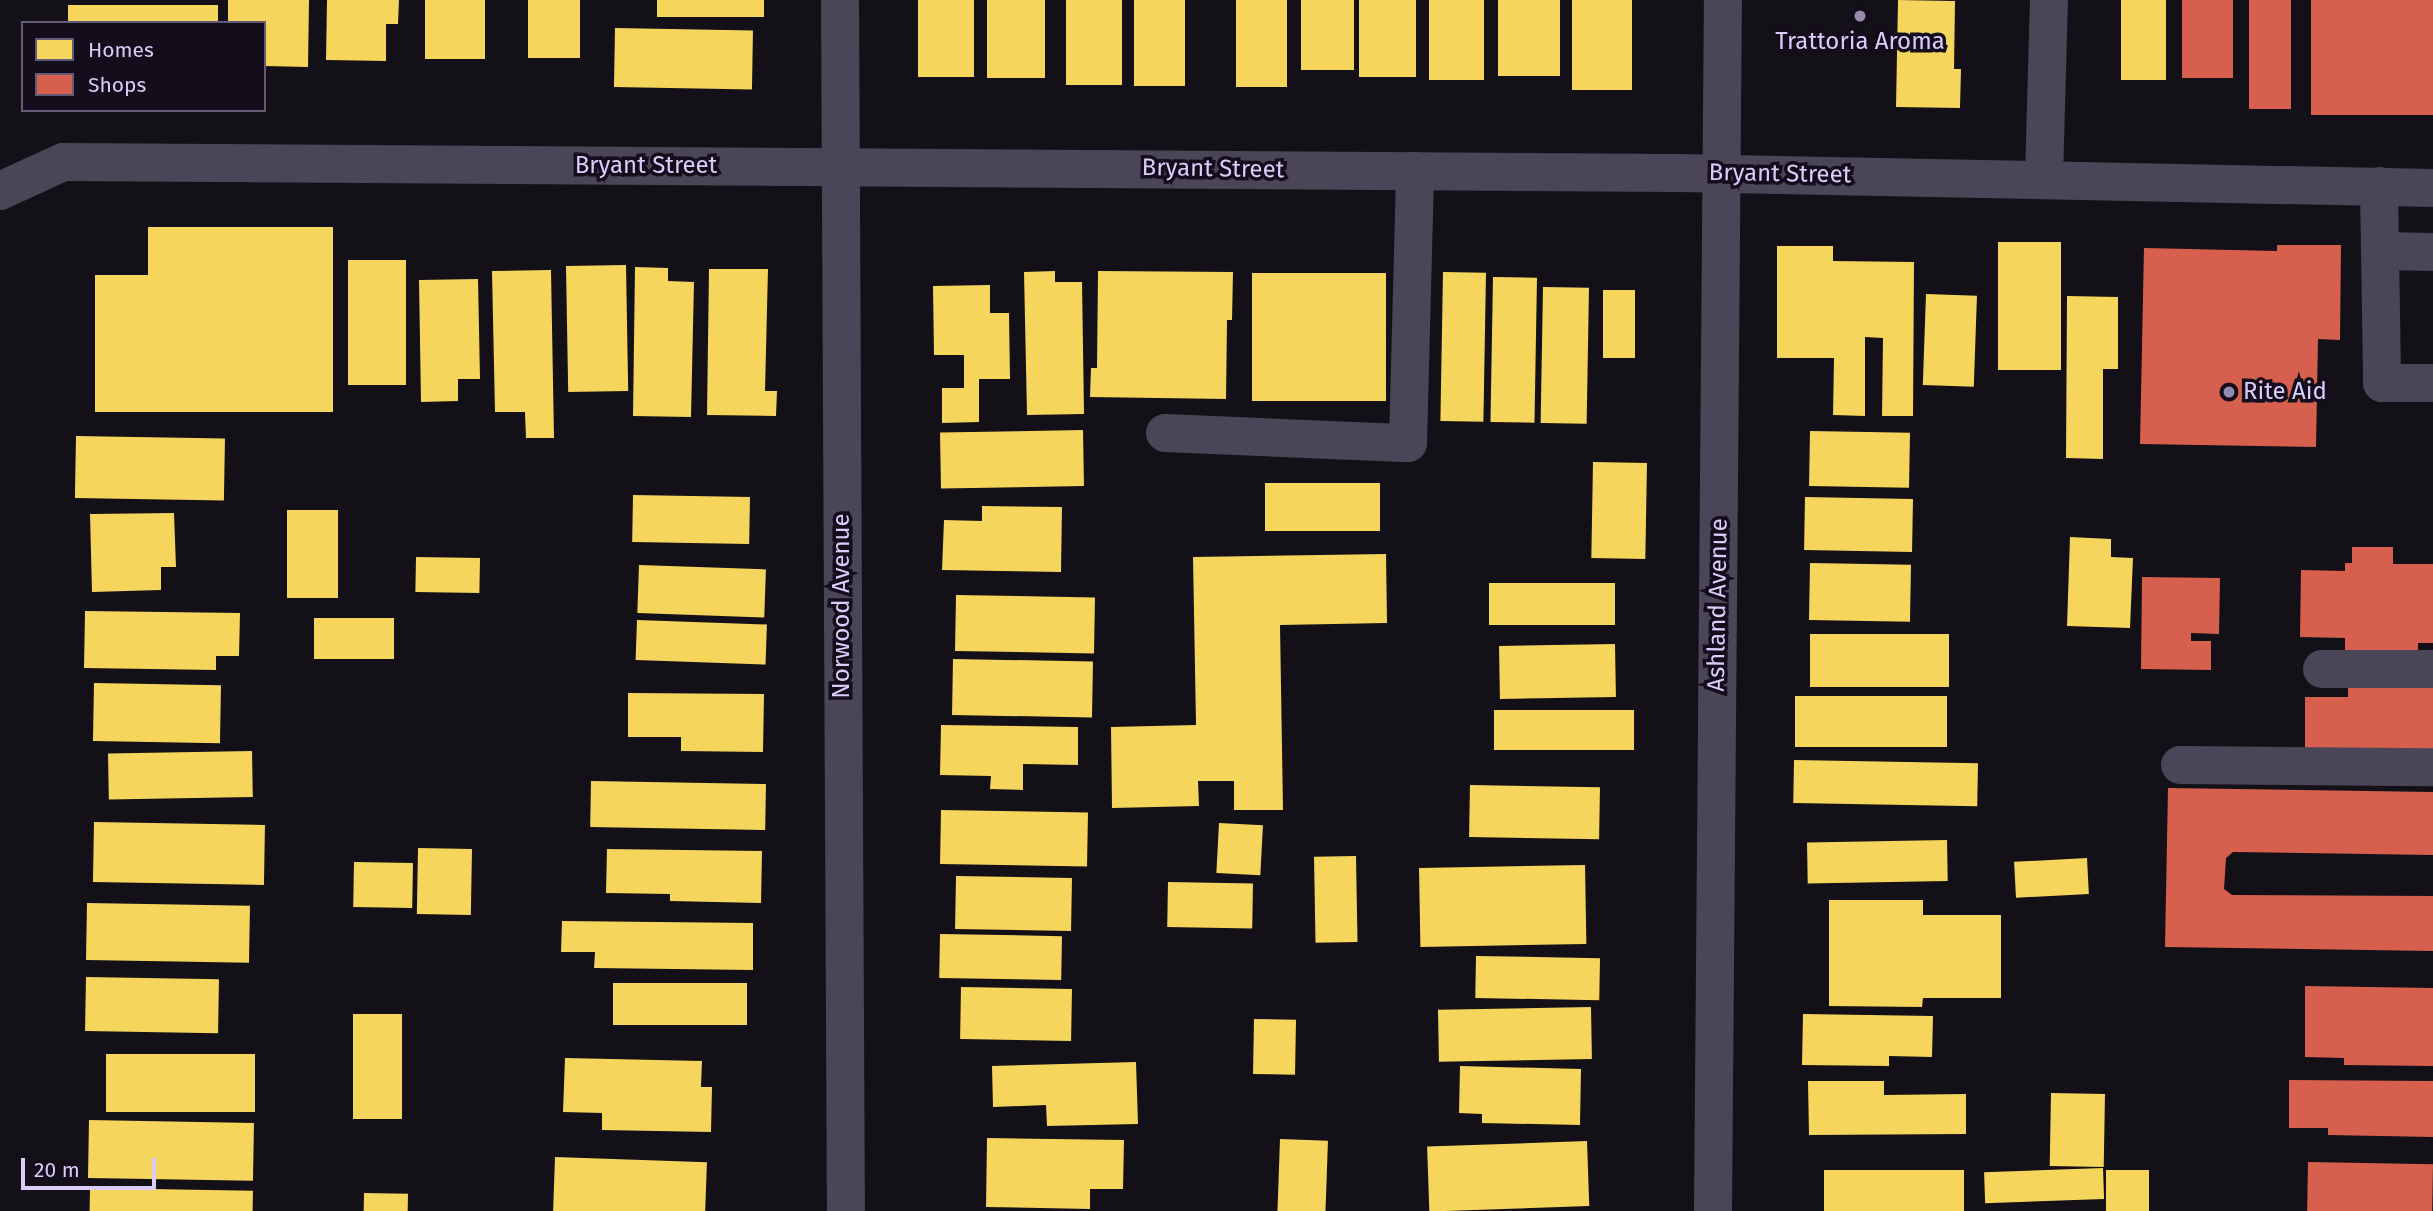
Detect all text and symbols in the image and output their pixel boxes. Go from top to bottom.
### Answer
marker: Trattoria Aroma [1852,8,1868,24]
legend [21,21,266,112]
place label: Trattoria Aroma [1775,28,1945,56]
text: Homes [88,37,154,63]
text: Shops [88,72,146,98]
street label: Bryant Street [575,152,717,180]
street label: Bryant Street [1141,153,1285,185]
street label: Bryant Street [1708,158,1852,190]
place label: Rite Aid [2243,378,2327,406]
marker: Rite Aid [2221,384,2237,400]
street label: Norwood Avenue [828,513,856,699]
street label: Ashland Avenue [1702,518,1734,692]
scale bar [24,1144,159,1188]
text: 20 m [34,1157,80,1183]

